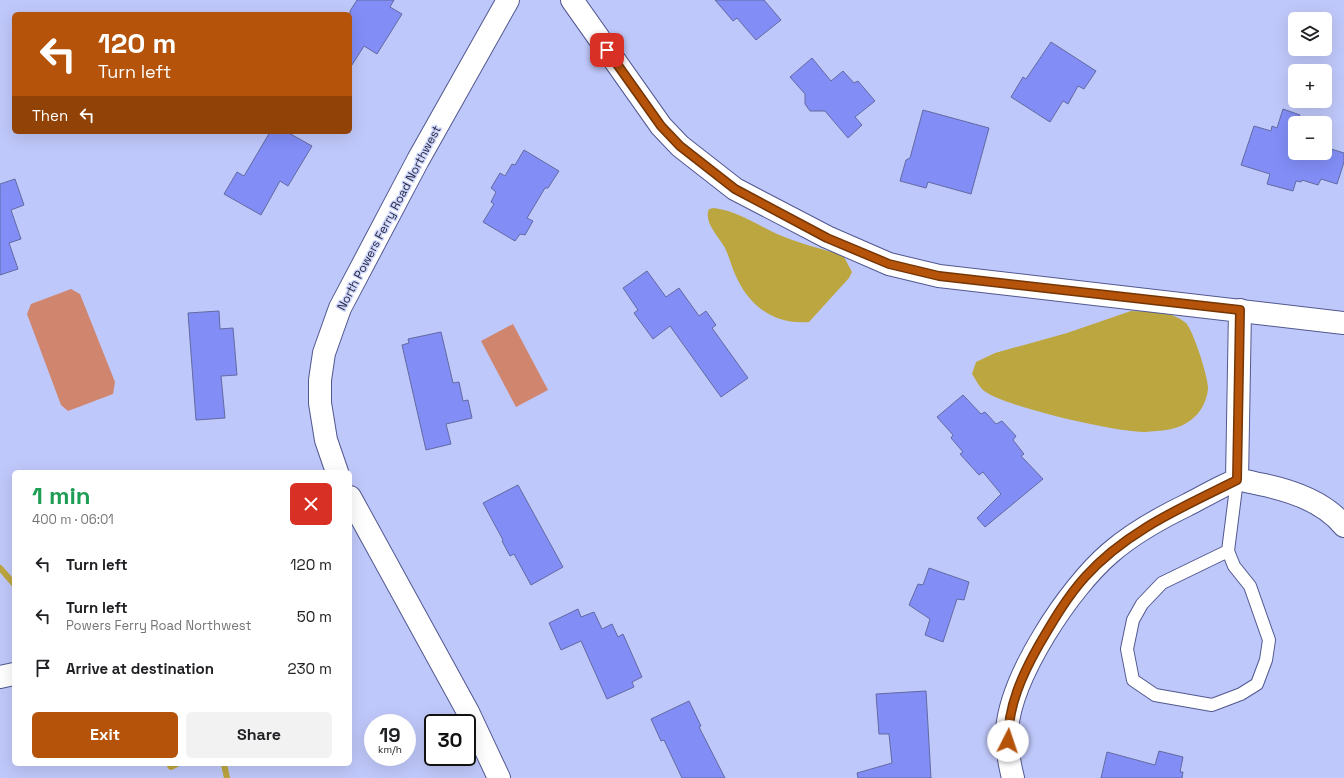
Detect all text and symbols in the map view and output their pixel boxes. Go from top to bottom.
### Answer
map controls [1288,12,1332,160]
button: layers [1288,12,1332,56]
text: 120 m [98,25,176,61]
icon: left [32,28,84,80]
pin [590,33,624,67]
icon: arrive [596,39,618,61]
text: Turn left [98,60,171,83]
button: + [1288,64,1332,108]
icon: left [76,104,98,126]
text: Then [32,106,68,125]
button: − [1288,116,1332,160]
street label: North Powers Ferry Road Northwest [333,123,445,313]
text: 1 min [32,480,91,511]
button: close [290,483,332,525]
text: 400 m · 06:01 [32,511,114,528]
icon: left [32,553,54,575]
text: Turn left [66,555,128,574]
text: 120 m [290,555,332,574]
text: Turn left [66,598,128,617]
icon: left [32,605,54,627]
text: 50 m [297,607,332,626]
text: Powers Ferry Road Northwest [66,617,252,634]
icon: arrive [32,657,54,679]
text: Arrive at destination [66,659,214,678]
text: 230 m [288,659,332,678]
button: Exit [32,712,178,758]
button: Share [186,712,332,758]
speed limit sign: 30 [424,714,476,766]
position arrow [987,720,1029,762]
text: 19 [379,722,401,748]
text: km/h [378,743,402,756]

